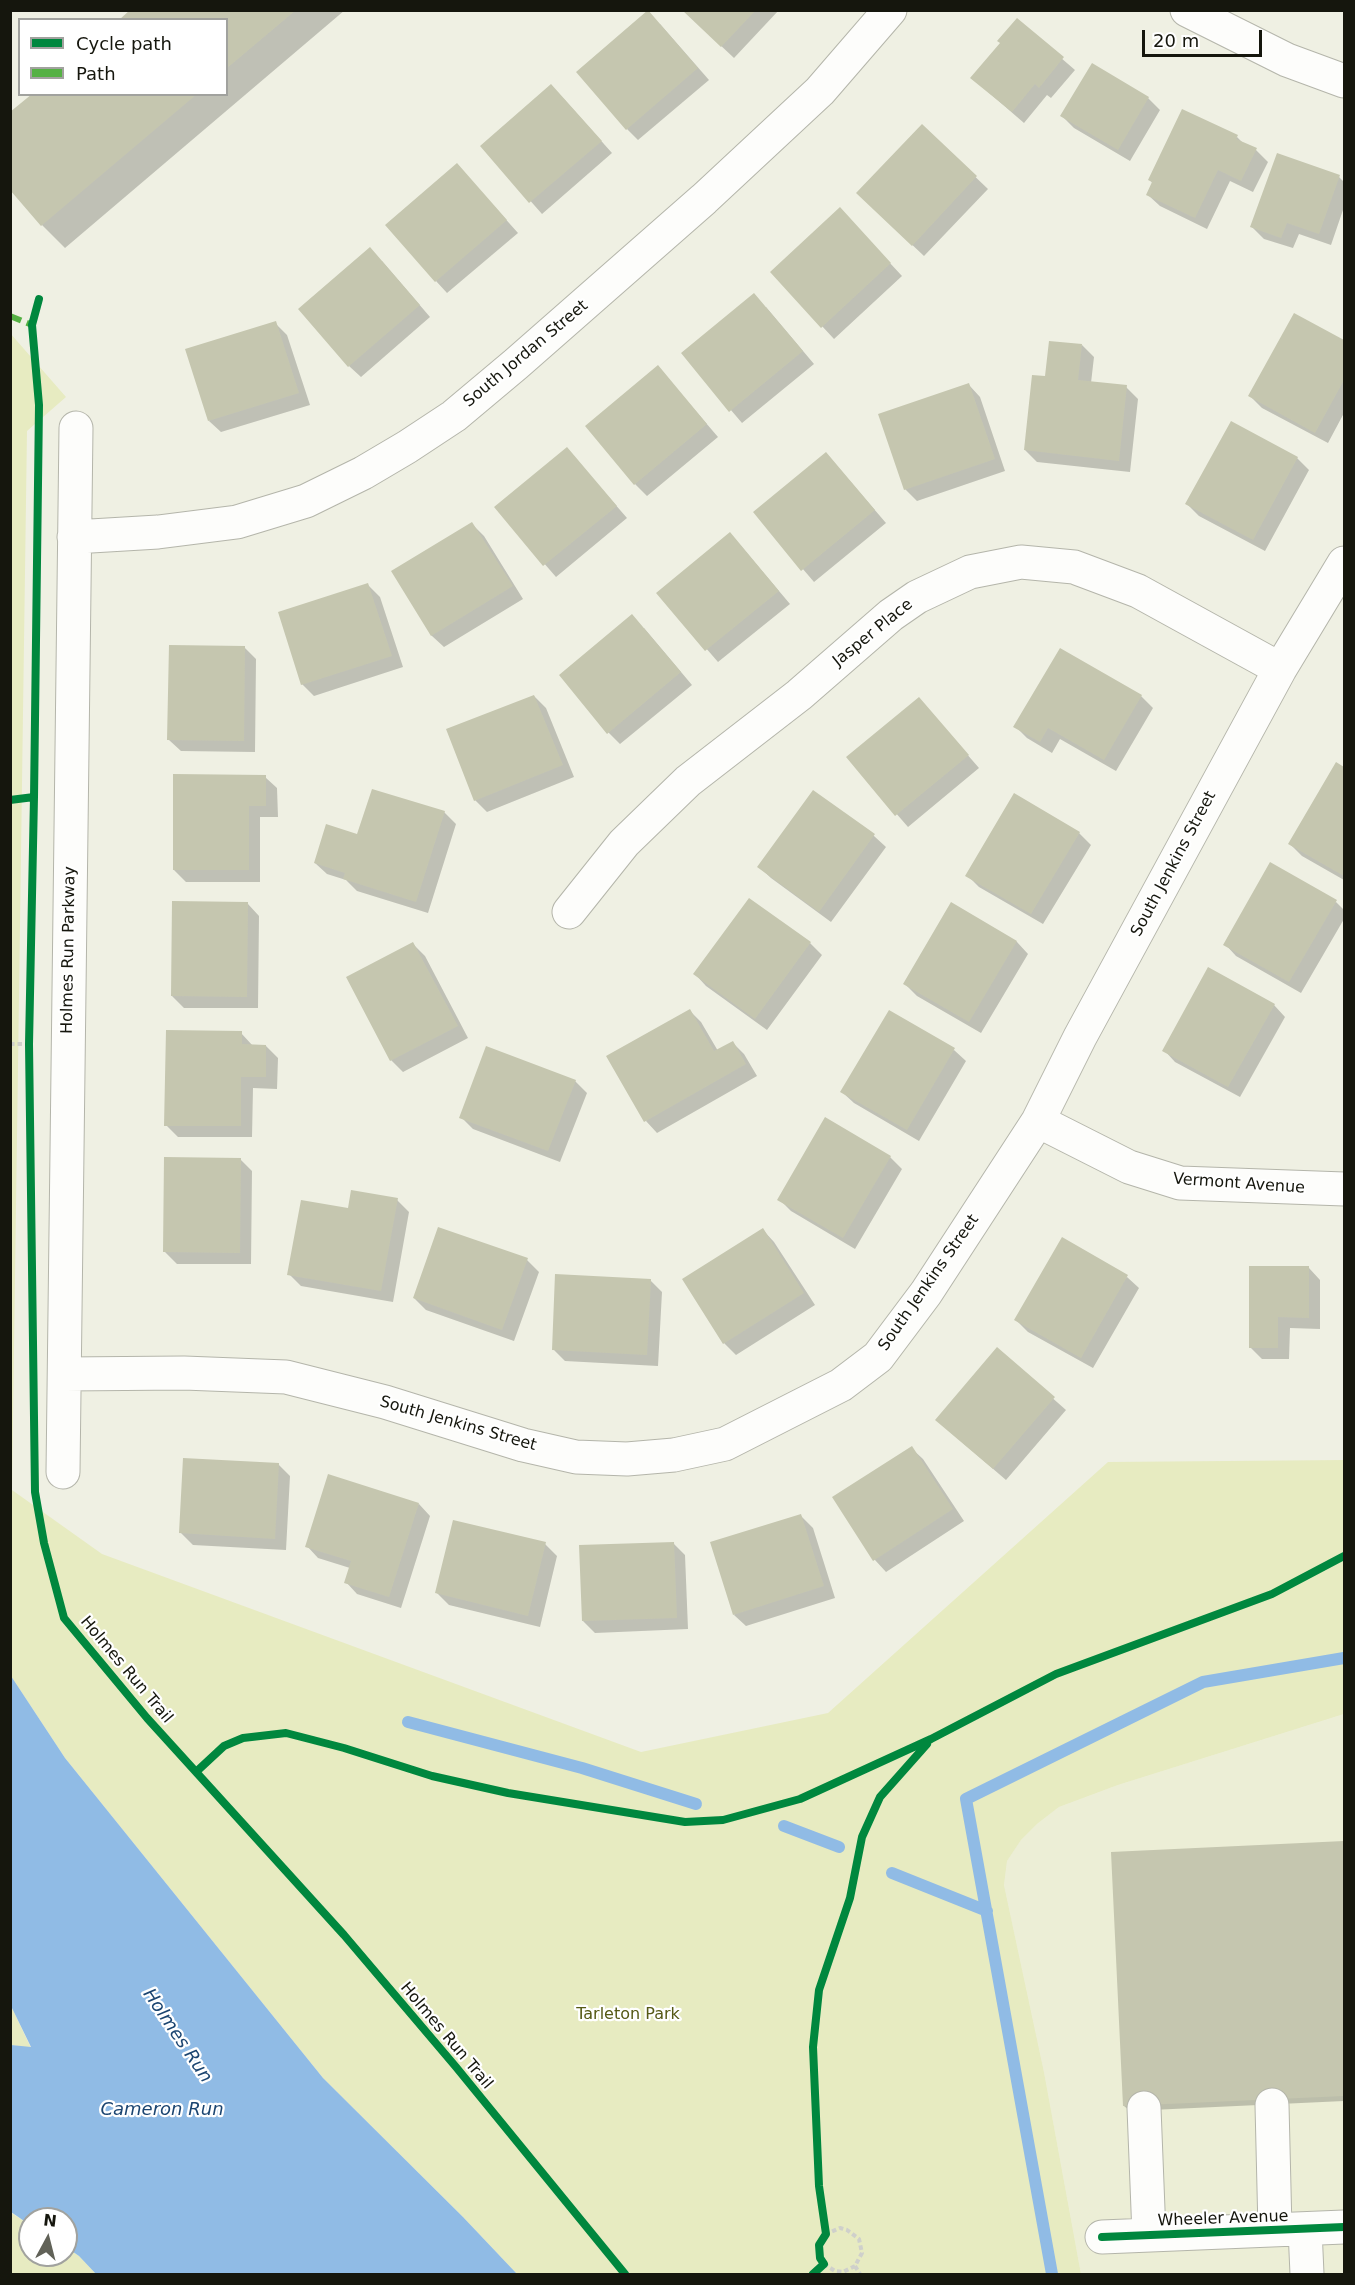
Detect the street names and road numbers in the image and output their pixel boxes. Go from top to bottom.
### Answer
street label: South Jordan Street [460,296,592,412]
street label: Jasper Place [829,595,917,671]
street label: South Jenkins Street [1127,788,1221,940]
street label: Holmes Run Parkway [58,866,80,1034]
street label: Vermont Avenue [1172,1170,1306,1198]
street label: South Jenkins Street [875,1211,983,1355]
street label: South Jenkins Street [377,1392,539,1456]
street label: Holmes Run Trail [76,1613,176,1727]
street label: Holmes Run Trail [396,1979,496,2093]
street label: Wheeler Avenue [1157,2207,1289,2231]

